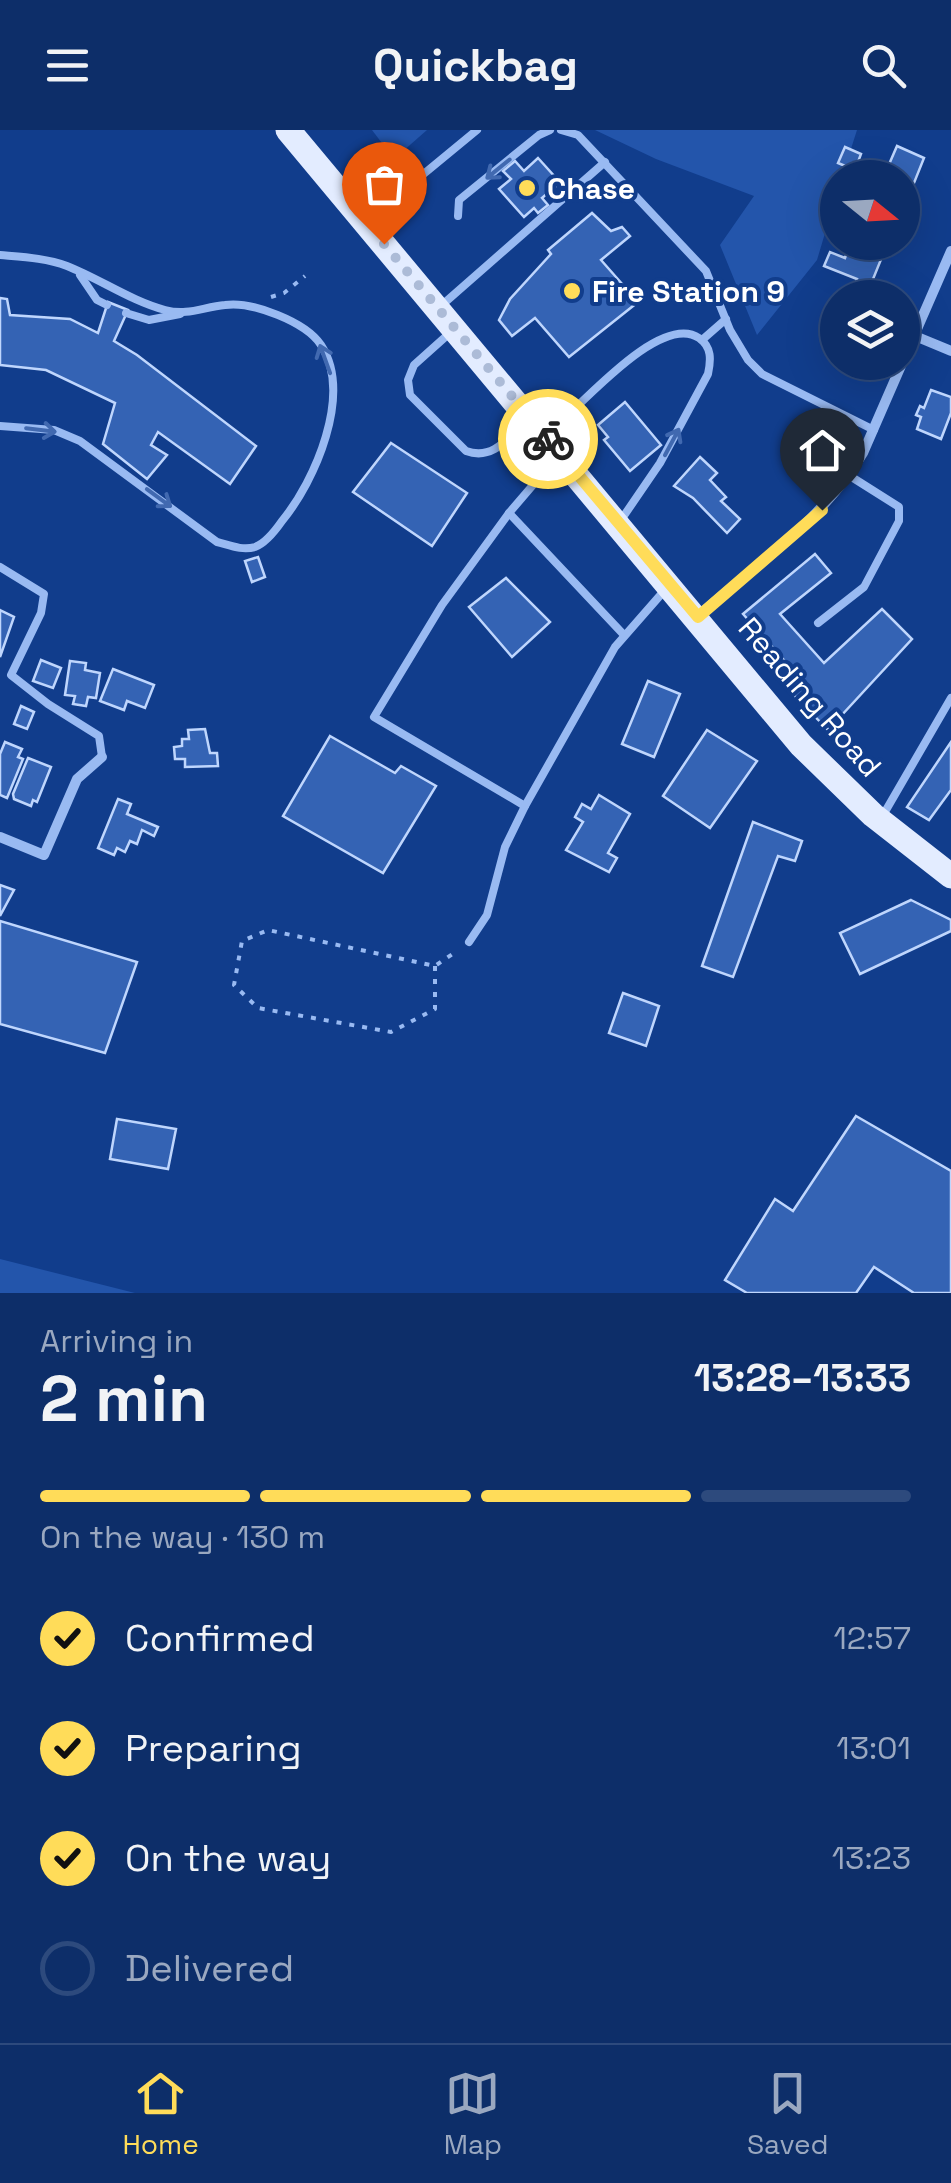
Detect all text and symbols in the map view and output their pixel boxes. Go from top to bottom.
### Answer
text: Quickbag [373,37,578,94]
icon: menu [40,38,95,93]
icon: search [856,38,911,93]
pin [342,142,427,245]
icon: bag [357,157,412,212]
one-way arrow [485,158,511,180]
north arrow [820,160,920,260]
map controls [820,160,920,380]
place label: Chase [547,169,635,208]
marker: Chase [516,177,538,199]
place label: Fire Station 9 [592,272,785,311]
marker: Fire Station 9 [561,280,583,302]
button: layers [820,280,920,380]
one-way arrow [315,345,333,376]
courier [498,389,598,489]
pin [780,408,865,511]
icon: bike [521,412,576,467]
one-way arrow [24,421,56,440]
icon: home [795,423,850,478]
one-way arrow [662,427,682,457]
one-way arrow [145,488,172,509]
street label: Reading Road [730,609,890,785]
text: Arriving in [40,1321,193,1361]
text: 13:28–13:33 [694,1354,911,1402]
text: 2 min [40,1357,208,1440]
text: On the way · 130 m [40,1517,325,1557]
icon: check [40,1611,95,1666]
text: Confirmed [125,1614,315,1662]
text: 12:57 [833,1618,911,1658]
icon: check [40,1721,95,1776]
text: Preparing [125,1724,302,1772]
text: 13:01 [836,1728,911,1768]
icon: check [40,1831,95,1886]
text: On the way [125,1834,331,1882]
text: 13:23 [832,1838,911,1878]
text: Delivered [125,1944,294,1992]
tab: Home [122,2066,199,2162]
tab: Map [444,2066,502,2162]
tab: Saved [747,2066,829,2162]

